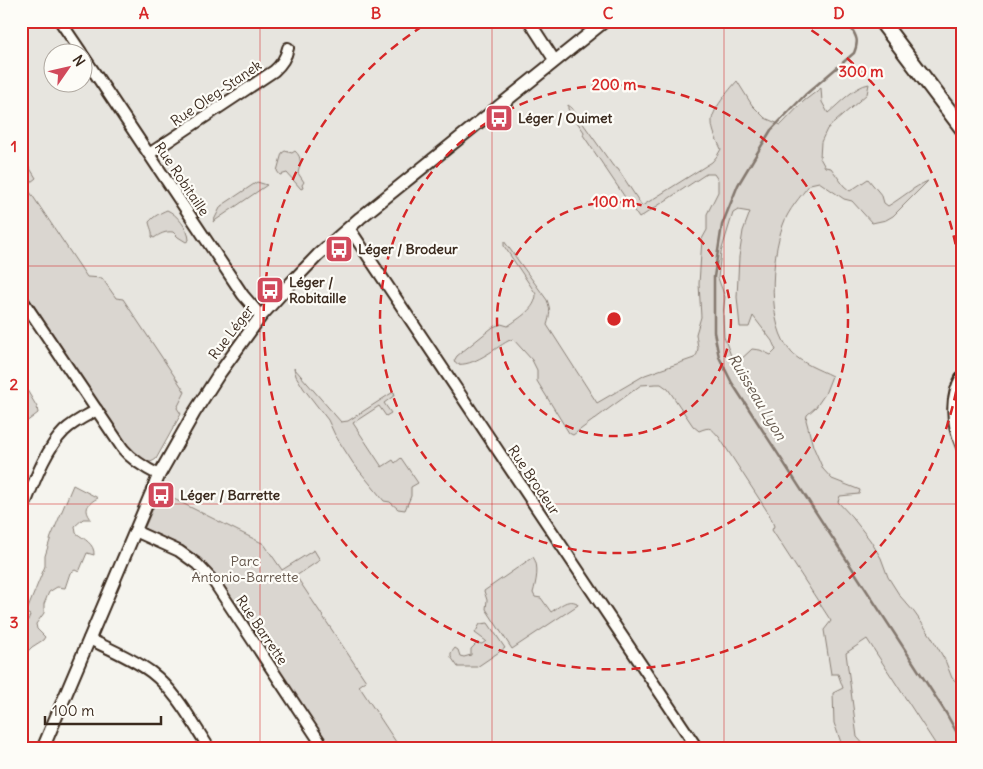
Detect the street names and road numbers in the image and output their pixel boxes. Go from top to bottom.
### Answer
street label: Rue Oleg-Stanek [167,56,265,130]
street label: Rue Robitaille [151,139,213,219]
street label: Rue Léger [205,301,257,363]
street label: Rue Brodeur [504,442,564,518]
street label: Rue Barrette [232,592,292,668]

